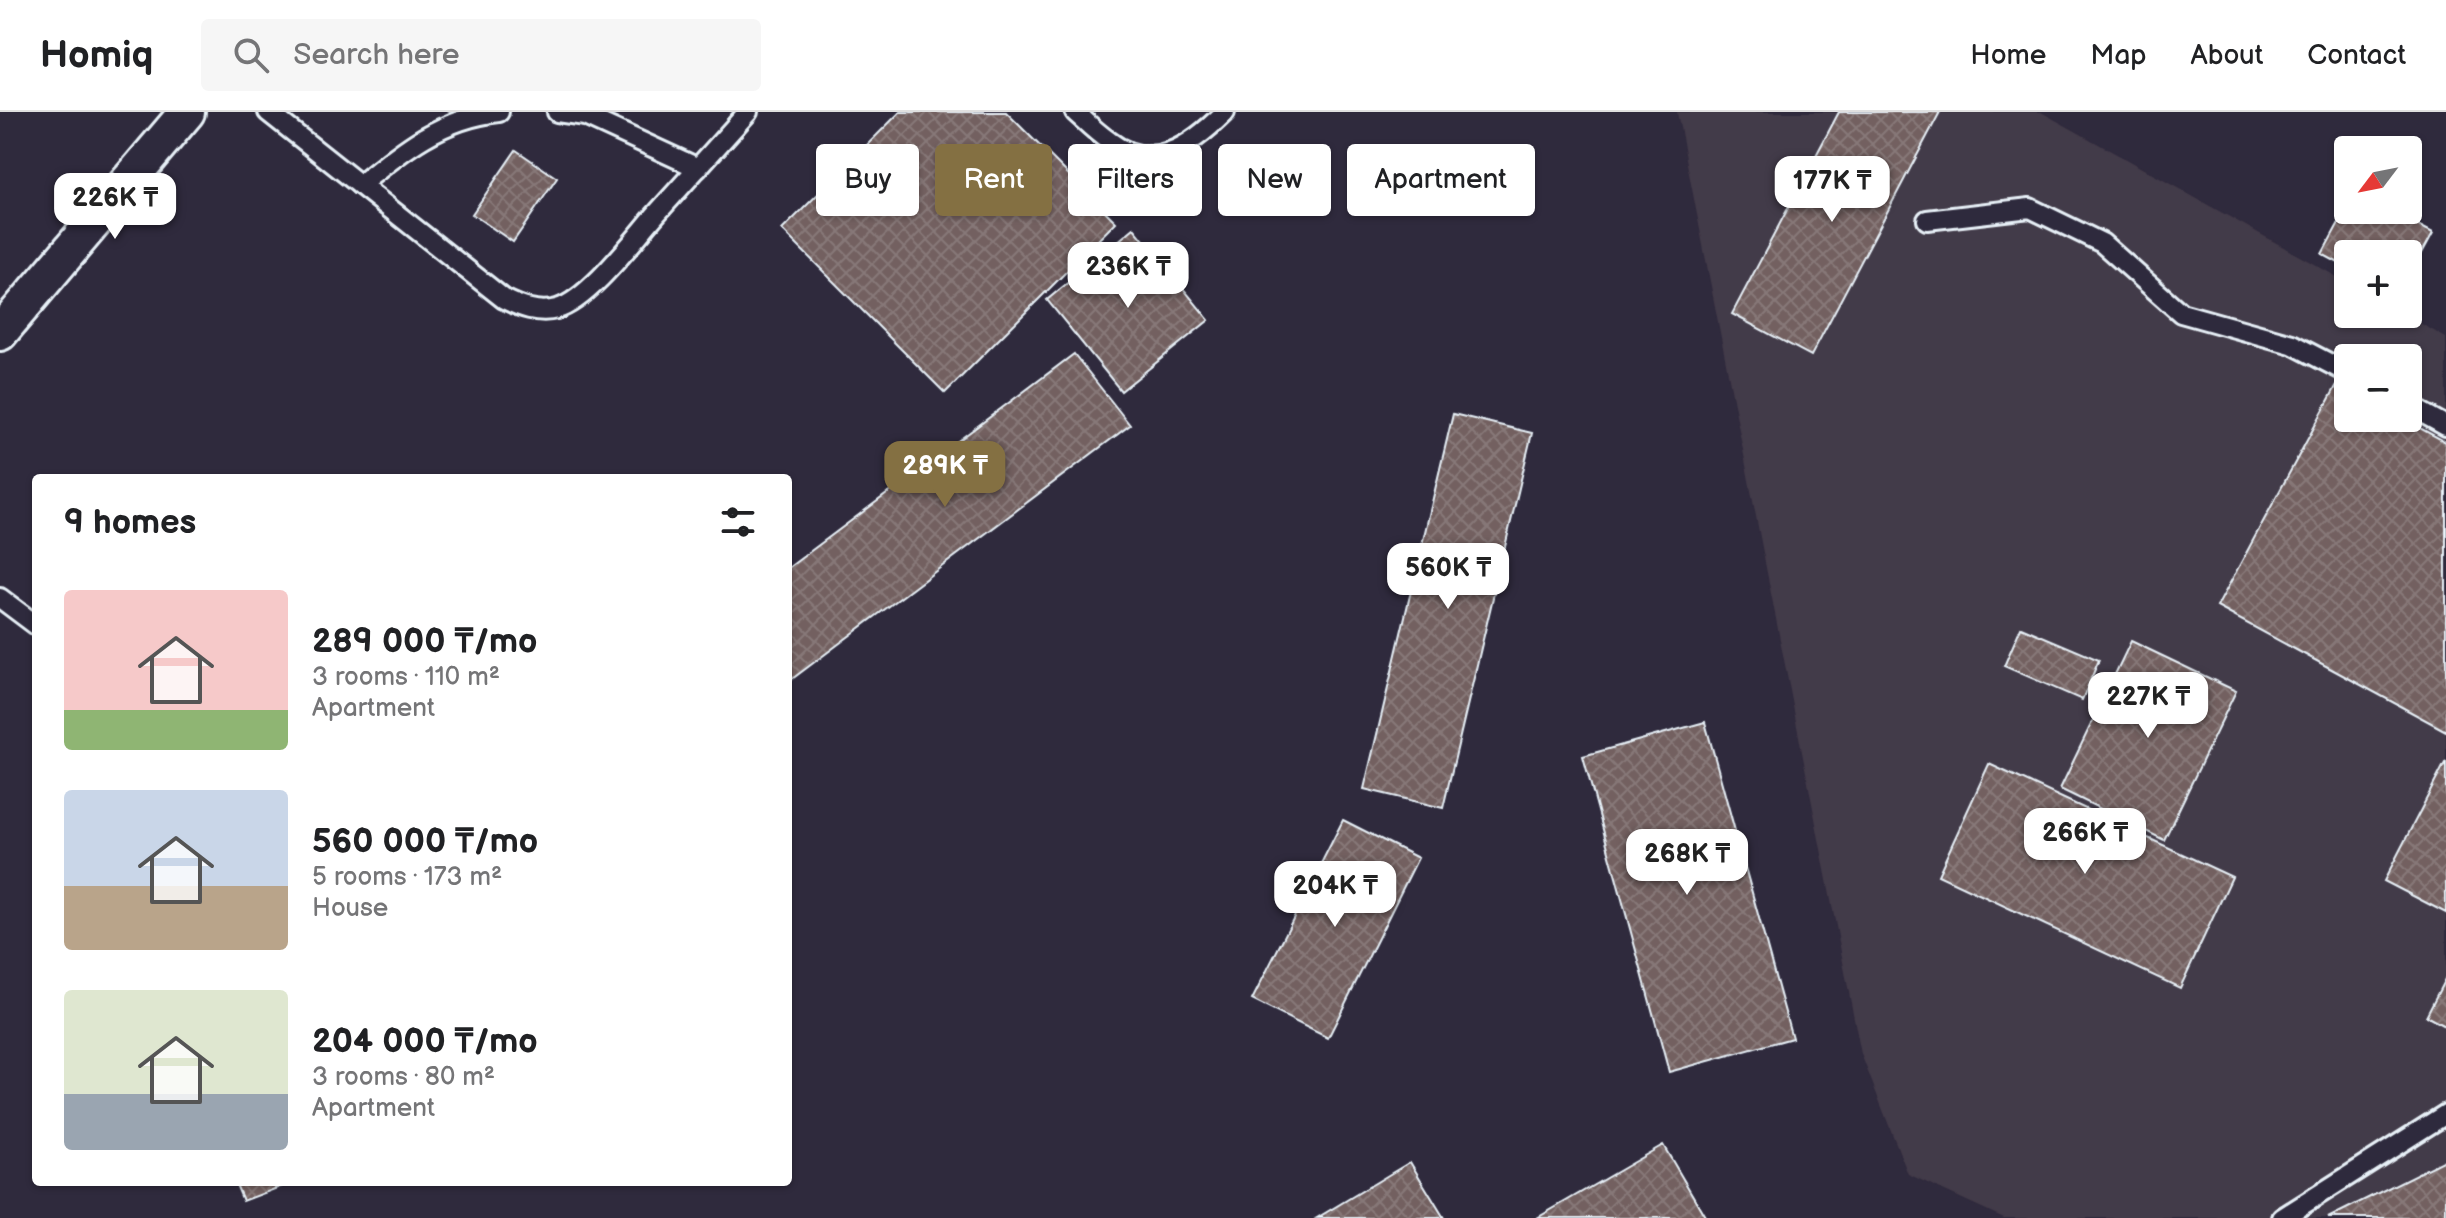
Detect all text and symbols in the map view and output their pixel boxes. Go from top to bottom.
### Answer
search box [201,19,761,91]
text: Homiq [40,33,153,78]
icon: search [229,33,273,77]
text: Search here [293,37,460,73]
text: Home [1970,39,2046,72]
text: Map [2090,39,2147,72]
text: About [2191,39,2263,72]
text: Contact [2307,39,2406,72]
north arrow [2334,136,2422,224]
map controls [2334,136,2422,432]
chip: Buy [816,144,919,216]
chip: Rent [935,144,1052,216]
chip: Filters [1068,144,1202,216]
chip: New [1218,144,1331,216]
chip: Apartment [1347,144,1535,216]
pin: 177K ₸ [1767,156,1897,224]
text: 177K ₸ [1793,166,1871,197]
pin: 226K ₸ [50,173,180,241]
text: 226K ₸ [72,183,158,214]
button: + [2334,240,2422,328]
pin: 236K ₸ [1063,242,1193,310]
text: 236K ₸ [1086,252,1170,283]
button: − [2334,344,2422,432]
pin: 289K ₸ [880,441,1010,509]
text: 289K ₸ [902,451,988,482]
icon: filters [716,500,760,544]
text: 9 homes [64,502,196,543]
pin: 560K ₸ [1383,543,1513,611]
text: 560K ₸ [1405,553,1491,584]
text: 289 000 ₸/mo [312,621,538,662]
icon: home [128,622,224,718]
text: 3 rooms · 110 m² [312,662,500,693]
pin: 227K ₸ [2083,672,2213,740]
text: 227K ₸ [2106,682,2190,713]
text: Apartment [312,693,435,724]
pin: 266K ₸ [2020,808,2150,876]
text: 266K ₸ [2042,818,2128,849]
text: 560 000 ₸/mo [312,821,538,862]
icon: home [128,822,224,918]
pin: 268K ₸ [1622,829,1752,897]
text: 268K ₸ [1644,839,1730,870]
pin: 204K ₸ [1270,861,1400,929]
text: 5 rooms · 173 m² [312,862,502,893]
text: 204K ₸ [1292,871,1378,902]
text: House [312,893,388,924]
text: 204 000 ₸/mo [312,1021,538,1062]
icon: home [128,1022,224,1118]
text: 3 rooms · 80 m² [312,1062,495,1093]
text: Apartment [312,1093,435,1124]

